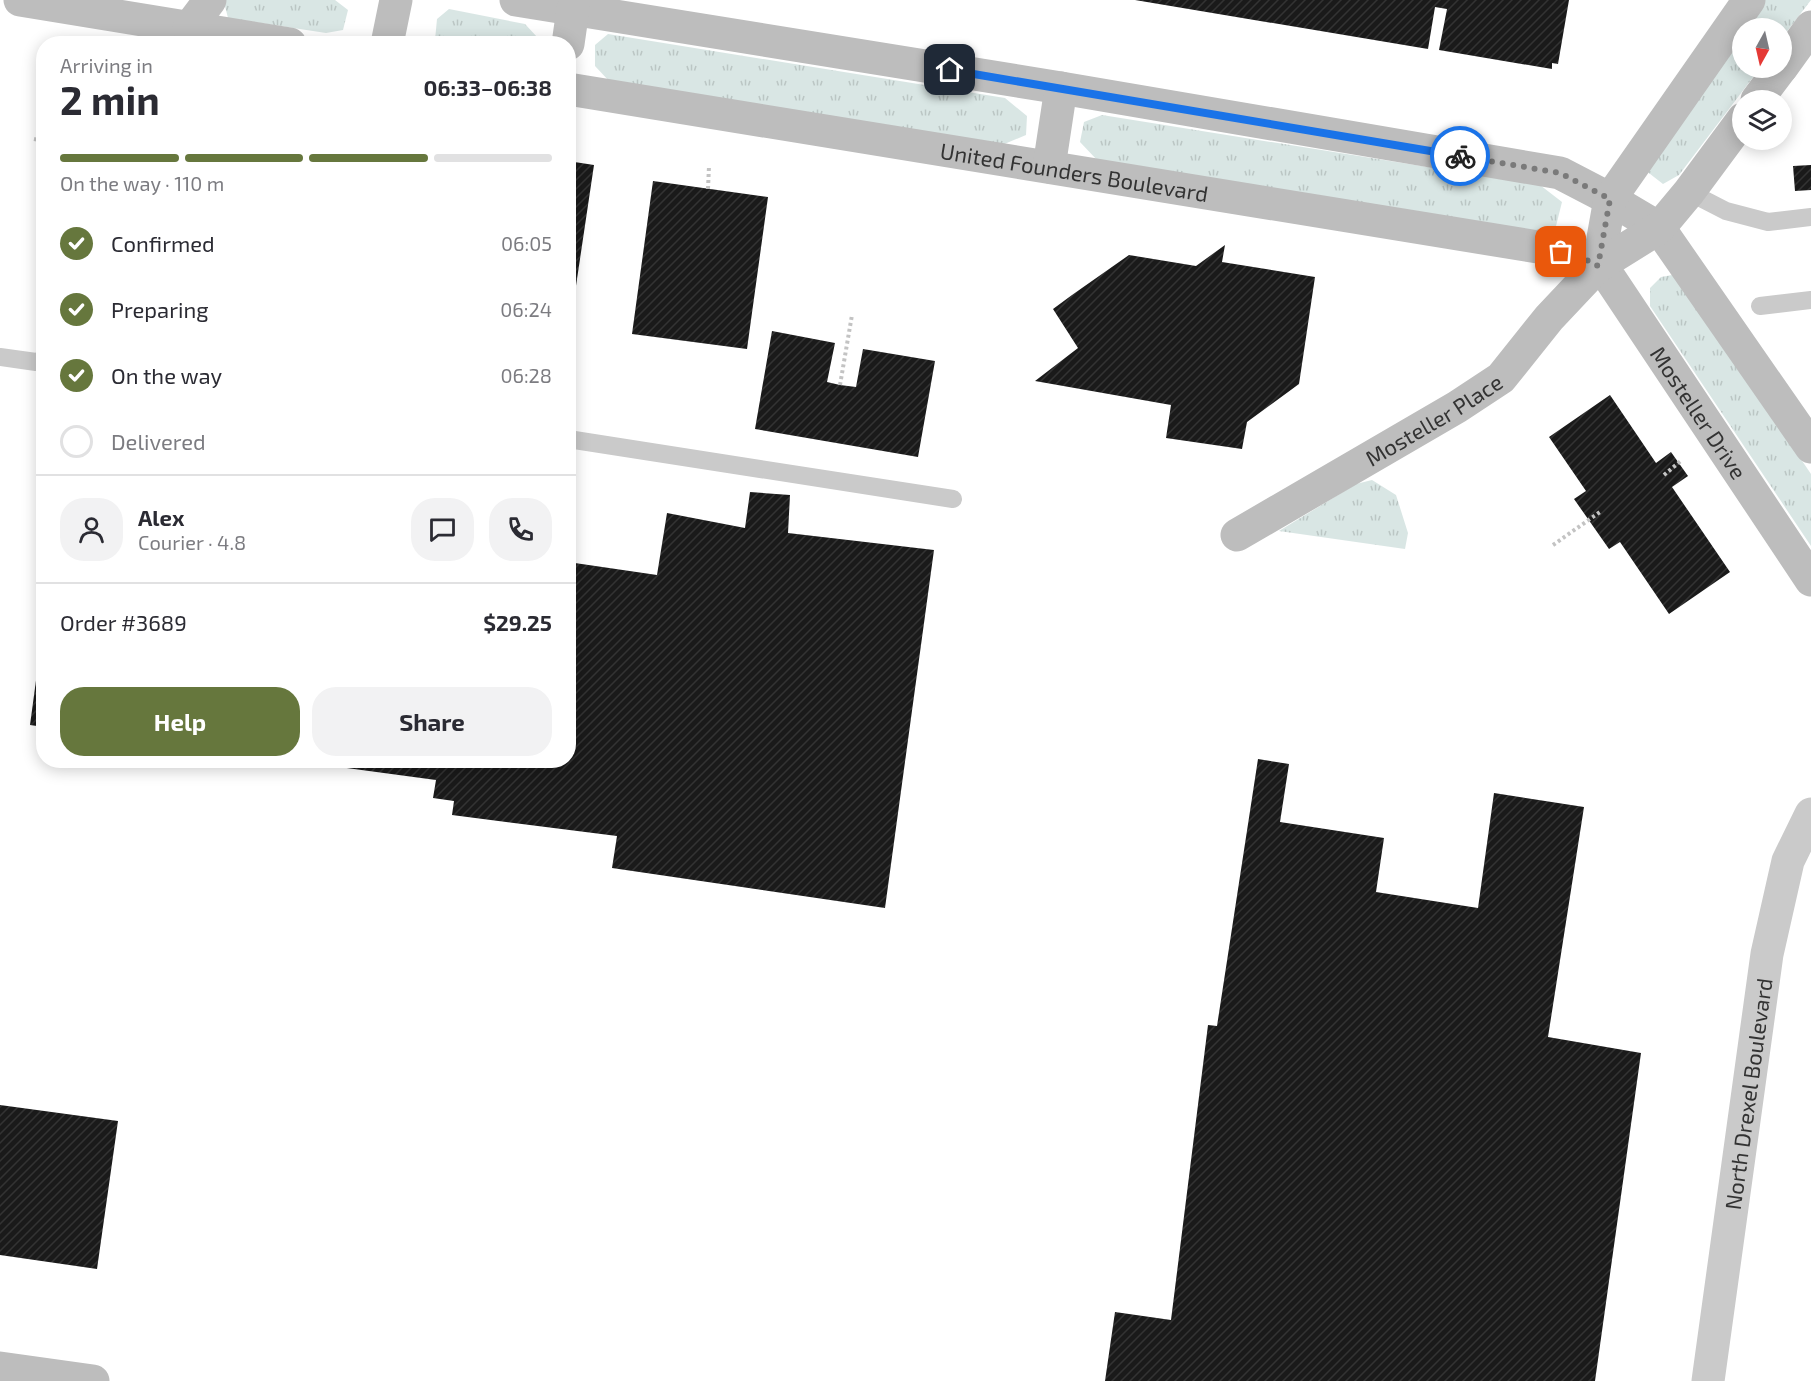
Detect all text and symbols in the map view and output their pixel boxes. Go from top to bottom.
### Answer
north arrow [1732,18,1792,78]
map controls [1732,18,1792,150]
pin [924,44,975,95]
text: Arriving in [60,53,153,77]
icon: home [933,53,966,86]
text: 06:33–06:38 [424,74,552,100]
text: 2 min [60,76,160,123]
button: layers [1732,90,1792,150]
courier [1430,126,1490,186]
street label: United Founders Boulevard [938,137,1210,206]
icon: bike [1444,140,1477,173]
text: On the way · 110 m [60,171,224,195]
pin [1535,226,1586,277]
icon: check [60,227,93,260]
text: Confirmed [111,230,215,256]
text: 06:05 [501,231,552,255]
icon: bag [1544,235,1577,268]
icon: check [60,293,93,326]
text: Preparing [111,296,209,322]
text: 06:24 [500,297,552,321]
street label: Mosteller Drive [1646,341,1753,483]
icon: check [60,359,93,392]
text: On the way [111,362,222,388]
text: 06:28 [500,363,552,387]
street label: Mosteller Place [1360,368,1507,471]
text: Delivered [111,428,206,454]
button: person [60,498,123,561]
button: chat [411,498,474,561]
button: phone [489,498,552,561]
text: Alex [138,504,184,530]
text: Courier · 4.8 [138,530,246,554]
text: Order #3689 [60,609,187,635]
text: $29.25 [483,609,552,635]
button: Help [60,687,300,756]
button: Share [312,687,552,756]
street label: North Drexel Boulevard [1719,976,1777,1211]

